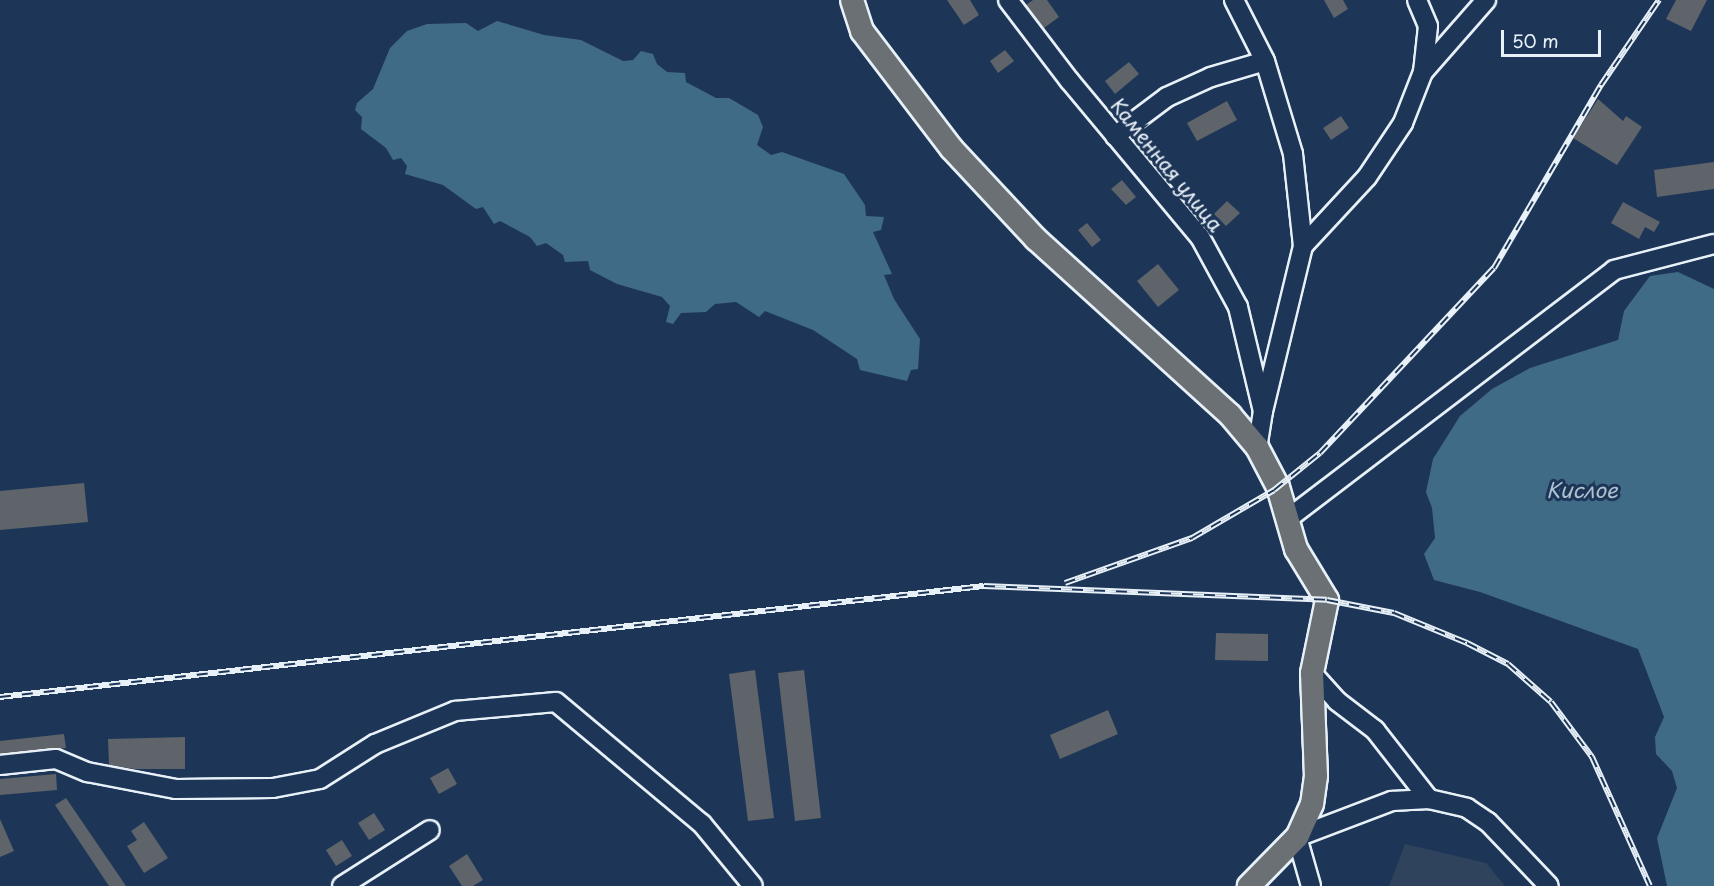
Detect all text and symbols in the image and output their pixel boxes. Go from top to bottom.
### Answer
scale bar [1504,18,1604,56]
text: 50 m [1512,27,1559,54]
street label: Каменная улица [1106,93,1228,237]
water label: Кислое [1546,476,1618,502]

